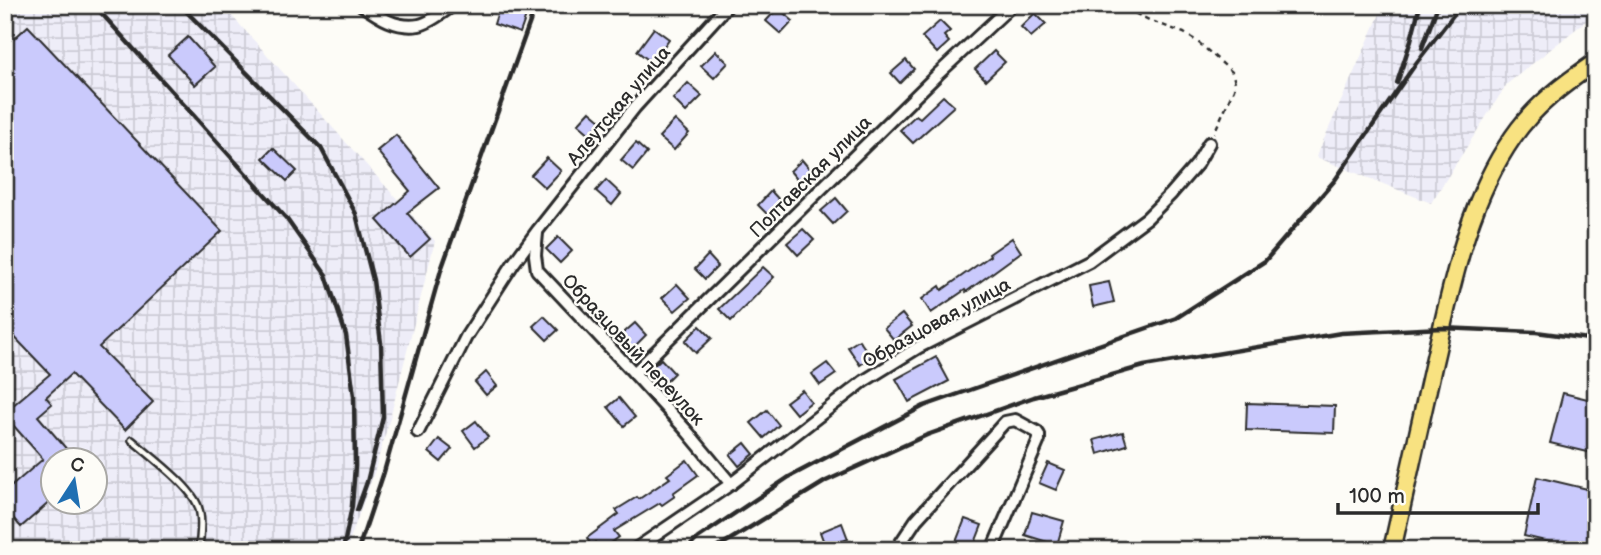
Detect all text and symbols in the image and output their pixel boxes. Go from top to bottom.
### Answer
street label: Алеутская улица [562,42,676,171]
street label: Полтавская улица [745,111,877,243]
street label: Образцовый переулок [557,270,709,430]
street label: Образцовая улица [859,273,1015,374]
north arrow [38,447,108,516]
text: С [68,453,86,478]
scale bar [1338,471,1538,515]
text: 100 m [1349,484,1405,509]

